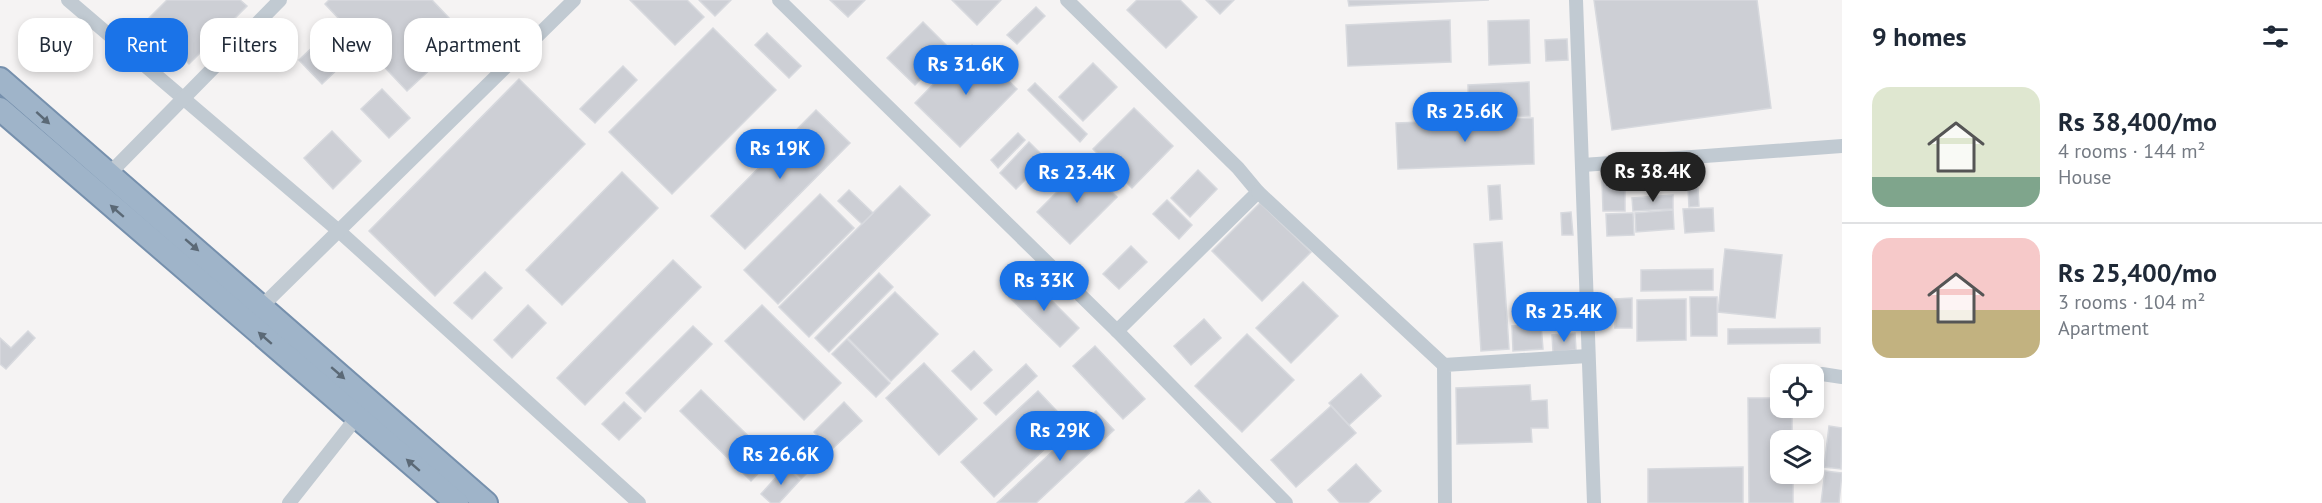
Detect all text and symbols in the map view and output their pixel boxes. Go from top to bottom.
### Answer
chip: Buy [18,18,93,72]
chip: Rent [105,18,188,72]
chip: Filters [200,18,298,72]
chip: New [310,18,392,72]
chip: Apartment [404,18,542,72]
text: 9 homes [1872,20,1967,53]
icon: filters [2259,20,2292,53]
pin: Rs 31.6K [904,45,1028,96]
text: Rs 31.6K [928,51,1004,77]
pin: Rs 25.6K [1403,92,1527,143]
text: Rs 25.6K [1427,98,1503,124]
text: Rs 38,400/mo [2058,105,2217,138]
one-way arrow [36,111,51,125]
icon: home [1920,111,1992,183]
pin: Rs 19K [731,129,829,180]
text: Rs 19K [750,135,810,161]
text: 4 rooms · 144 m² [2058,138,2205,164]
pin: Rs 38.4K [1591,152,1715,203]
pin: Rs 23.4K [1015,153,1139,204]
text: Rs 38.4K [1615,158,1691,184]
text: Rs 23.4K [1039,159,1115,185]
text: House [2058,164,2112,190]
one-way arrow [110,205,125,218]
one-way arrow [184,238,200,251]
text: Rs 25,400/mo [2058,256,2217,289]
pin: Rs 33K [995,261,1093,312]
icon: home [1920,262,1992,334]
text: Rs 33K [1014,267,1074,293]
text: 3 rooms · 104 m² [2058,289,2205,315]
pin: Rs 25.4K [1502,292,1626,343]
text: Rs 25.4K [1526,298,1602,324]
text: Apartment [2058,315,2149,341]
one-way arrow [258,332,273,345]
map controls [1770,364,1824,484]
button: locate [1770,364,1824,418]
one-way arrow [331,366,346,380]
pin: Rs 29K [1011,411,1109,462]
text: Rs 29K [1030,417,1090,443]
button: layers [1770,430,1824,484]
pin: Rs 26.6K [719,435,843,486]
text: Rs 26.6K [743,441,819,467]
one-way arrow [406,459,421,472]

